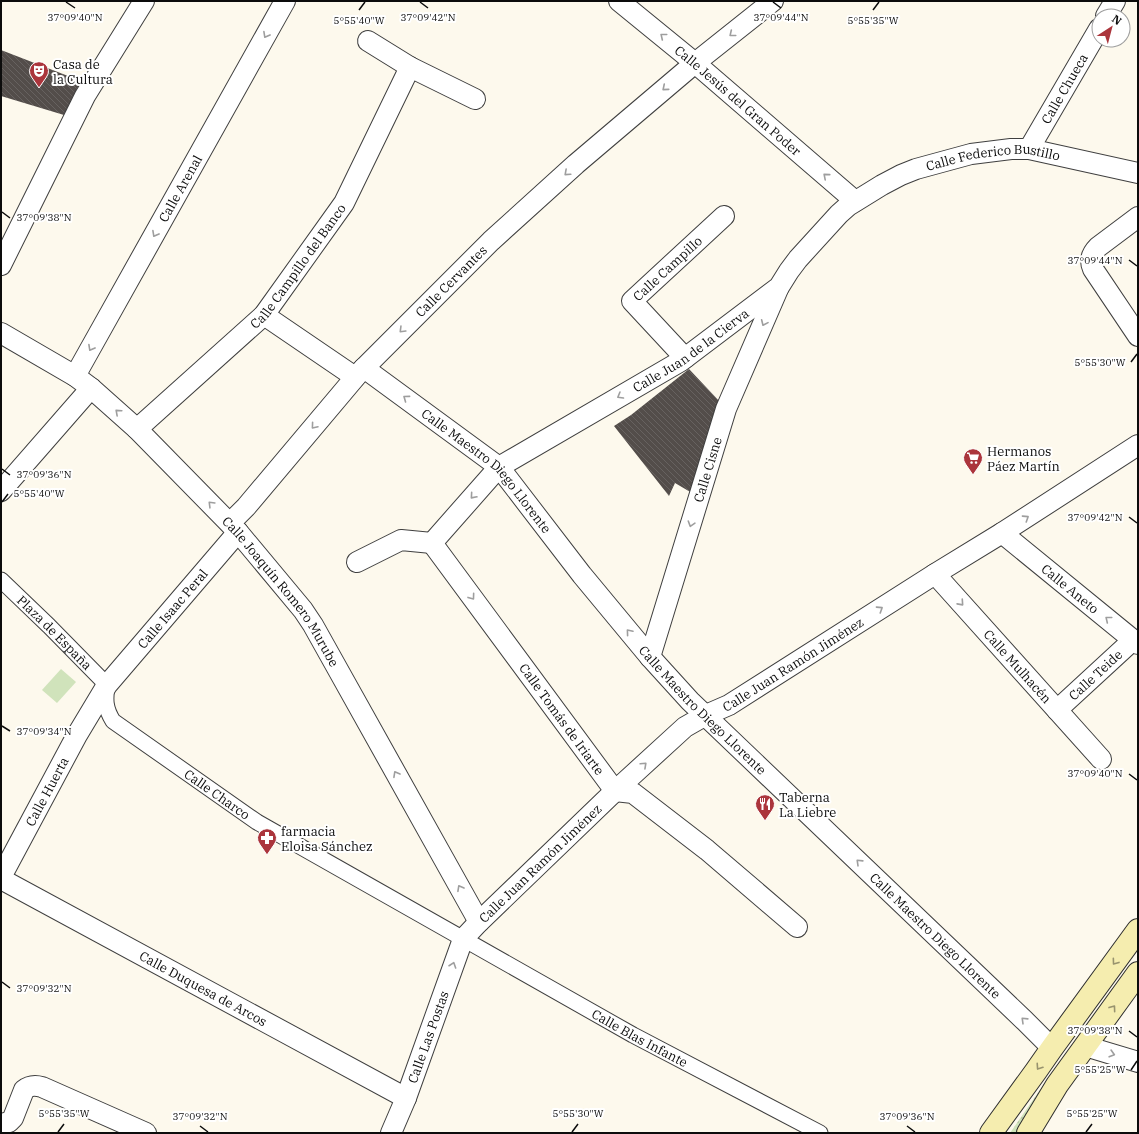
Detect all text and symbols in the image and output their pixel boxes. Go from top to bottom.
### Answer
north arrow [1091,8,1131,48]
text: 37°09'40"N [48,11,103,24]
text: 37°09'42"N [401,11,456,24]
text: 37°09'44"N [754,11,809,24]
text: N [1109,12,1125,28]
text: 5°55'40"W [333,14,385,27]
text: 5°55'35"W [847,14,899,27]
one-way arrow [729,29,736,36]
one-way arrow [263,31,270,38]
one-way arrow [660,34,668,41]
street label: Calle Jesús del Gran Poder [671,42,805,160]
street label: Calle Chueca [1038,51,1092,127]
place label: Casa de la Cultura [53,56,113,88]
theatre icon: Casa de la Cultura [28,60,50,88]
one-way arrow [663,84,670,91]
street label: Calle Federico Bustillo [924,141,1062,175]
street label: Calle Arenal [155,152,206,225]
one-way arrow [564,168,572,176]
one-way arrow [823,173,830,180]
street label: Calle Campillo del Banco [247,201,350,333]
text: 37°09'38"N [17,211,72,224]
one-way arrow [152,230,159,237]
street label: Calle Campillo [630,232,706,305]
street label: Calle Cervantes [412,242,491,321]
text: 37°09'44"N [1068,254,1123,267]
street label: Calle Juan de la Cierva [630,305,752,396]
one-way arrow [760,319,768,326]
one-way arrow [399,325,407,333]
one-way arrow [89,344,96,351]
text: 5°55'30"W [1074,356,1126,369]
one-way arrow [617,392,625,399]
one-way arrow [403,396,410,403]
street label: Calle Maestro Diego Llorente [418,405,555,537]
one-way arrow [116,410,123,417]
one-way arrow [312,422,319,429]
street label: Calle Cisne [690,435,726,504]
place label: Hermanos Páez Martín [987,443,1060,475]
supermarket icon: Hermanos Páez Martín [962,447,984,475]
text: 37°09'36"N [17,468,72,481]
text: 5°55'40"W [13,487,65,500]
one-way arrow [470,491,478,499]
one-way arrow [208,501,216,508]
text: 37°09'42"N [1068,511,1123,524]
street label: Calle Joaquín Romero Murube [218,513,343,670]
one-way arrow [1022,515,1029,523]
one-way arrow [687,520,696,527]
street label: Calle Aneto [1038,561,1102,618]
street label: Calle Isaac Peral [134,565,212,652]
street label: Plaza de España [13,592,95,674]
one-way arrow [467,593,474,600]
one-way arrow [956,598,963,605]
one-way arrow [876,606,883,614]
street label: Calle Juan Ramón Jiménez [720,614,867,716]
one-way arrow [1105,617,1112,624]
street label: Calle Mulhacén [980,626,1055,707]
one-way arrow [627,629,634,636]
street label: Calle Maestro Diego Llorente [635,642,770,779]
street label: Calle Teide [1065,646,1126,704]
street label: Calle Tomás de Iriarte [515,660,608,779]
text: 37°09'34"N [17,725,72,738]
street label: Calle Huerta [22,754,73,829]
one-way arrow [639,762,647,770]
street label: Calle Charco [181,766,253,823]
text: 37°09'40"N [1068,767,1123,780]
one-way arrow [394,771,401,779]
place label: Taberna La Liebre [779,789,836,821]
restaurant icon: Taberna La Liebre [754,793,776,821]
street label: Calle Juan Ramón Jiménez [475,801,605,927]
place label: farmacia Eloisa Sánchez [281,823,373,855]
pharmacy icon: farmacia Eloisa Sánchez [256,827,278,855]
one-way arrow [856,860,864,867]
street label: Calle Maestro Diego Llorente [866,869,1004,1002]
one-way arrow [457,885,464,892]
street label: Calle Duquesa de Arcos [136,947,270,1030]
one-way arrow [1113,957,1120,964]
one-way arrow [448,962,457,969]
text: 37°09'32"N [17,982,72,995]
street label: Calle Las Postas [404,989,453,1086]
street label: Calle Blas Infante [589,1005,690,1071]
one-way arrow [1108,1006,1115,1013]
one-way arrow [1021,1017,1029,1025]
text: 37°09'38"N [1068,1024,1123,1037]
one-way arrow [1108,1049,1115,1058]
one-way arrow [1036,1063,1044,1070]
text: 5°55'25"W [1074,1063,1126,1076]
text: 5°55'35"W [38,1107,90,1120]
text: 5°55'30"W [552,1107,604,1120]
text: 5°55'25"W [1066,1107,1118,1120]
text: 37°09'32"N [173,1110,228,1123]
text: 37°09'36"N [880,1110,935,1123]

